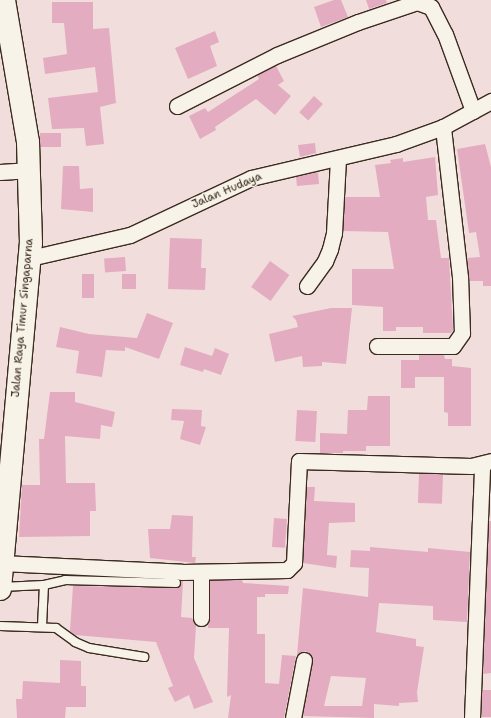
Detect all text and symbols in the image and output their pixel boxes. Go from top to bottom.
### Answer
street label: Jalan Hudaya [190,170,264,212]
street label: Jalan Raya Timur Singaparna [9,238,37,398]

